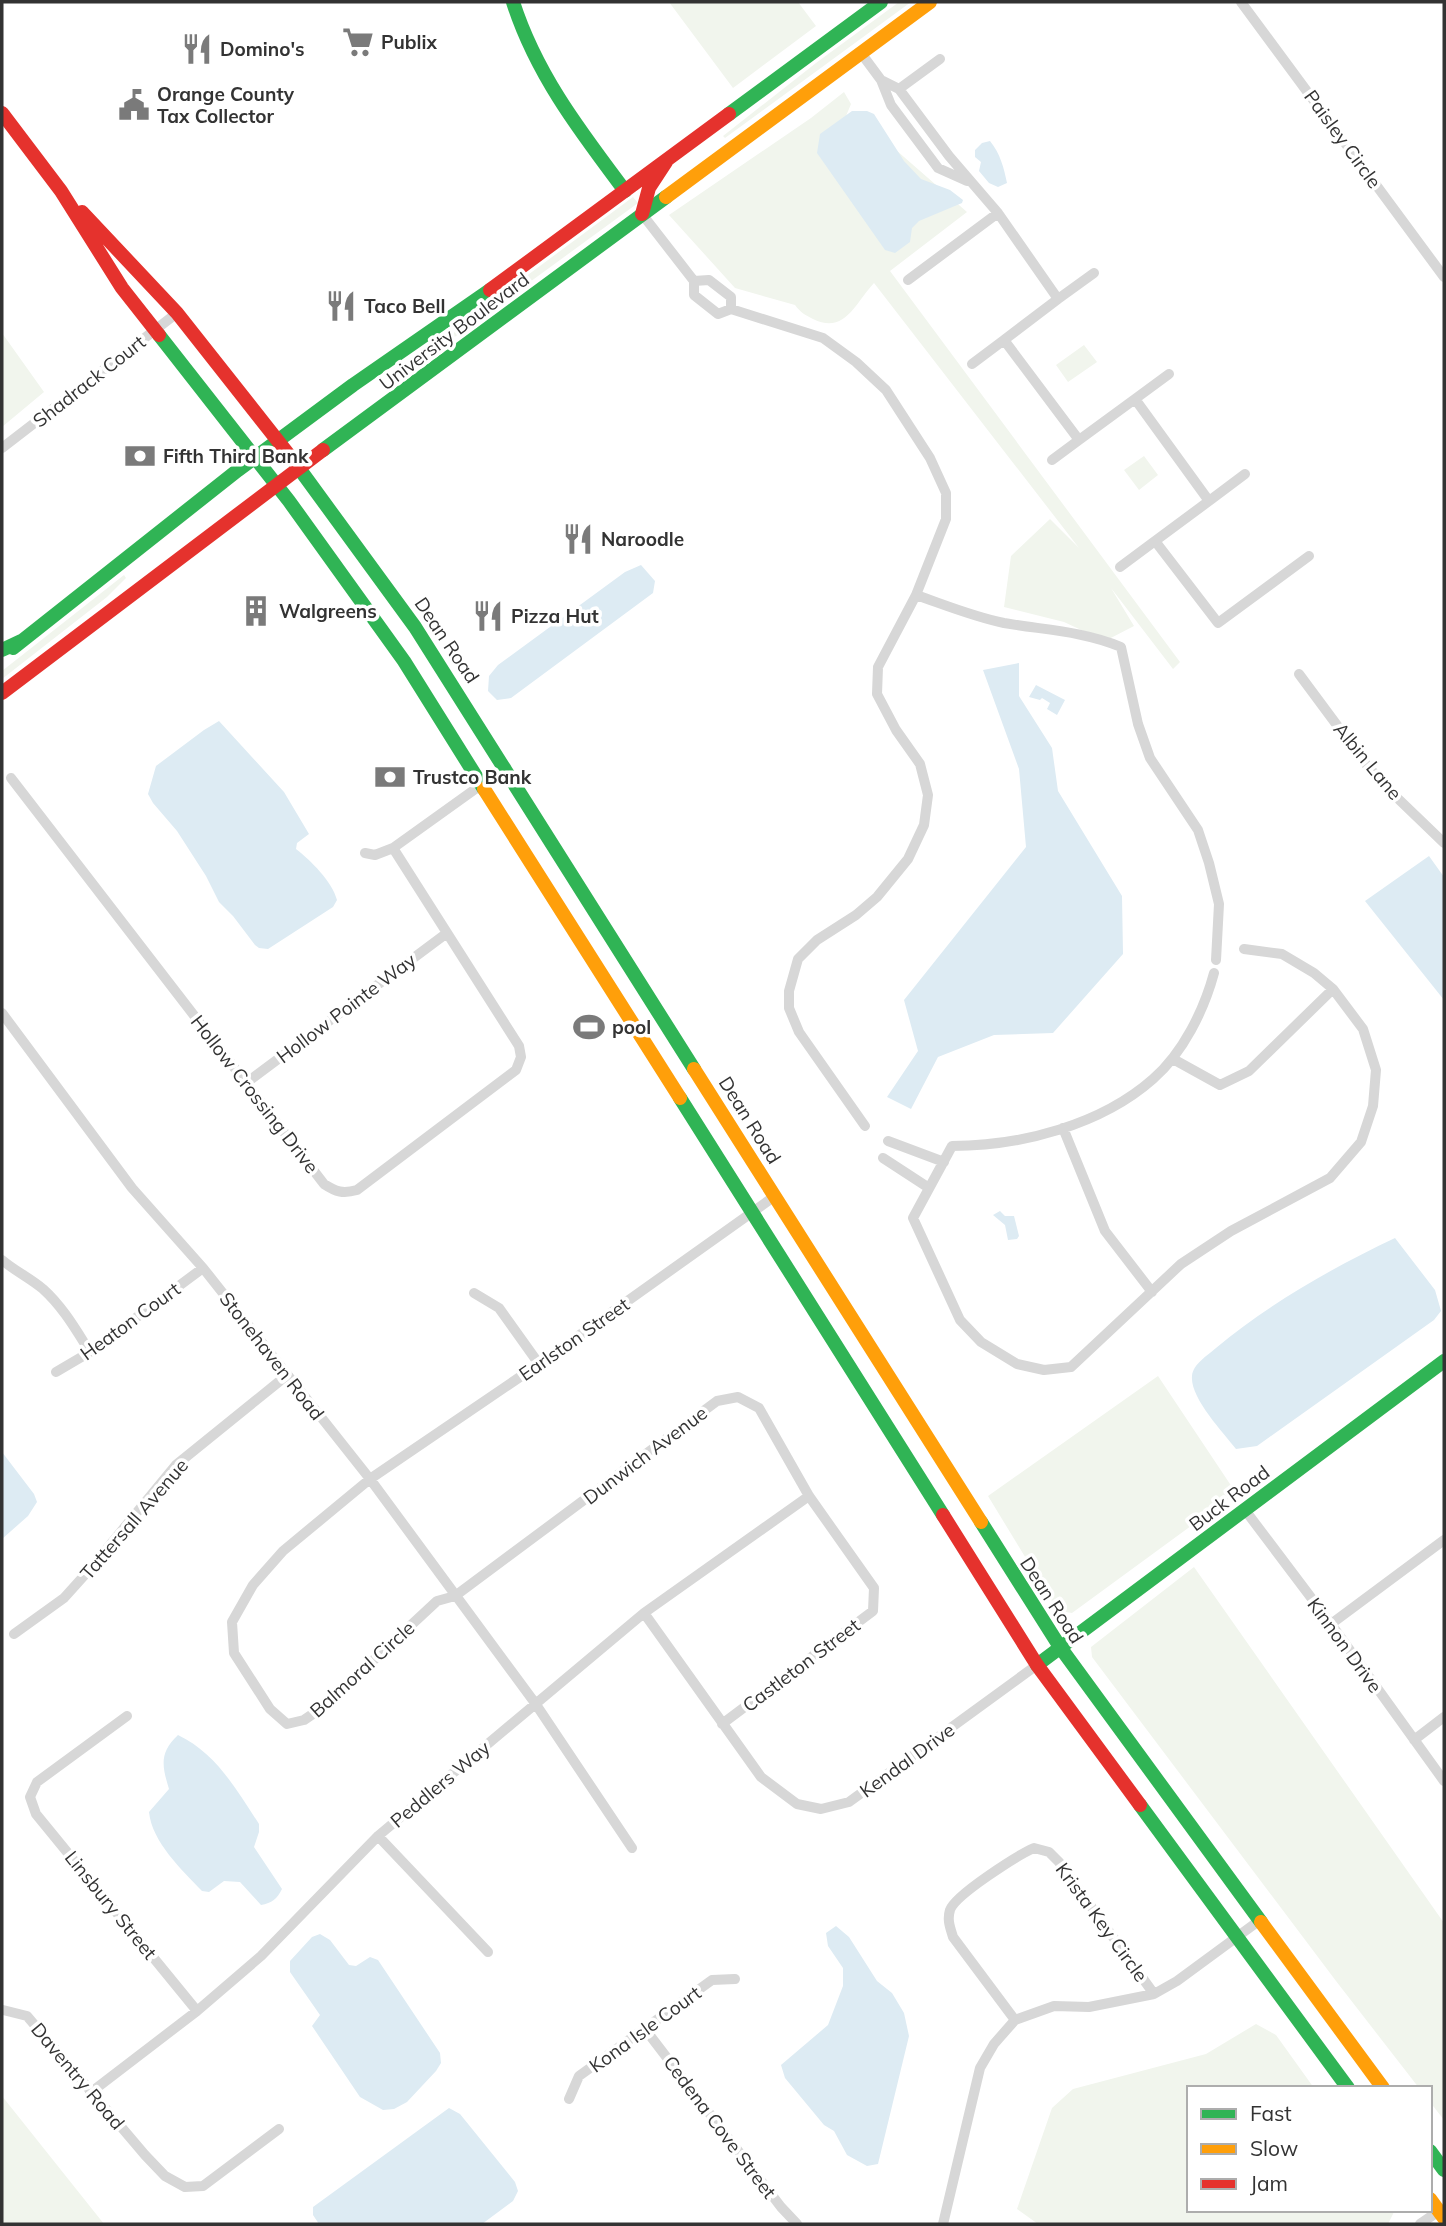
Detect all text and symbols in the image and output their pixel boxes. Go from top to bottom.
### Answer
supermarket icon: Publix [341,25,375,59]
place label: Publix [381,30,438,54]
restaurant icon: Domino's [180,32,214,66]
place label: Domino's [220,37,305,61]
place label: Orange County Tax Collector [157,82,295,128]
street label: Paisley Circle [1299,85,1387,193]
public building icon: Orange County Tax Collector [117,88,151,122]
street label: University Boulevard [374,267,534,395]
restaurant icon: Taco Bell [324,289,358,323]
place label: Taco Bell [364,294,445,318]
street label: Shadrack Court [28,329,150,432]
bank icon: Fifth Third Bank [123,439,157,473]
place label: Fifth Third Bank [163,444,309,468]
restaurant icon: Naroodle [561,522,595,556]
place label: Naroodle [601,527,684,551]
street label: Dean Road [409,592,485,688]
building icon: Walgreens [239,594,273,628]
place label: Walgreens [279,599,377,623]
restaurant icon: Pizza Hut [471,599,505,633]
place label: Pizza Hut [511,604,599,628]
street label: Albin Lane [1329,717,1407,805]
bank icon: Trustco Bank [373,760,407,794]
place label: Trustco Bank [413,765,532,789]
street label: Hollow Pointe Way [272,948,420,1068]
street label: Hollow Crossing Drive [186,1010,324,1178]
sports icon: pool [572,1010,606,1044]
place label: pool [612,1015,651,1039]
street label: Dean Road [714,1072,786,1168]
street label: Heaton Court [75,1276,185,1365]
street label: Stonehaven Road [214,1287,330,1425]
street label: Earlston Street [514,1292,634,1386]
street label: Dunwich Avenue [578,1401,712,1509]
street label: Tattersall Avenue [75,1454,193,1584]
street label: Buck Road [1184,1460,1274,1536]
street label: Dean Road [1015,1552,1089,1648]
street label: Kinnon Drive [1302,1593,1388,1697]
street label: Castleton Street [737,1613,865,1717]
street label: Balmoral Circle [305,1616,419,1722]
street label: Kendal Drive [855,1718,959,1802]
street label: Peddlers Way [385,1735,495,1833]
street label: Linsbury Street [60,1846,162,1964]
street label: Krista Key Circle [1051,1858,1153,1986]
street label: Kona Isle Court [584,1980,706,2078]
street label: Daventry Road [26,2017,130,2135]
street label: Cedena Cove Street [658,2051,782,2203]
legend [1187,2086,1432,2212]
text: Fast [1250,2100,1292,2126]
text: Slow [1250,2135,1298,2161]
text: Jam [1250,2170,1288,2196]

